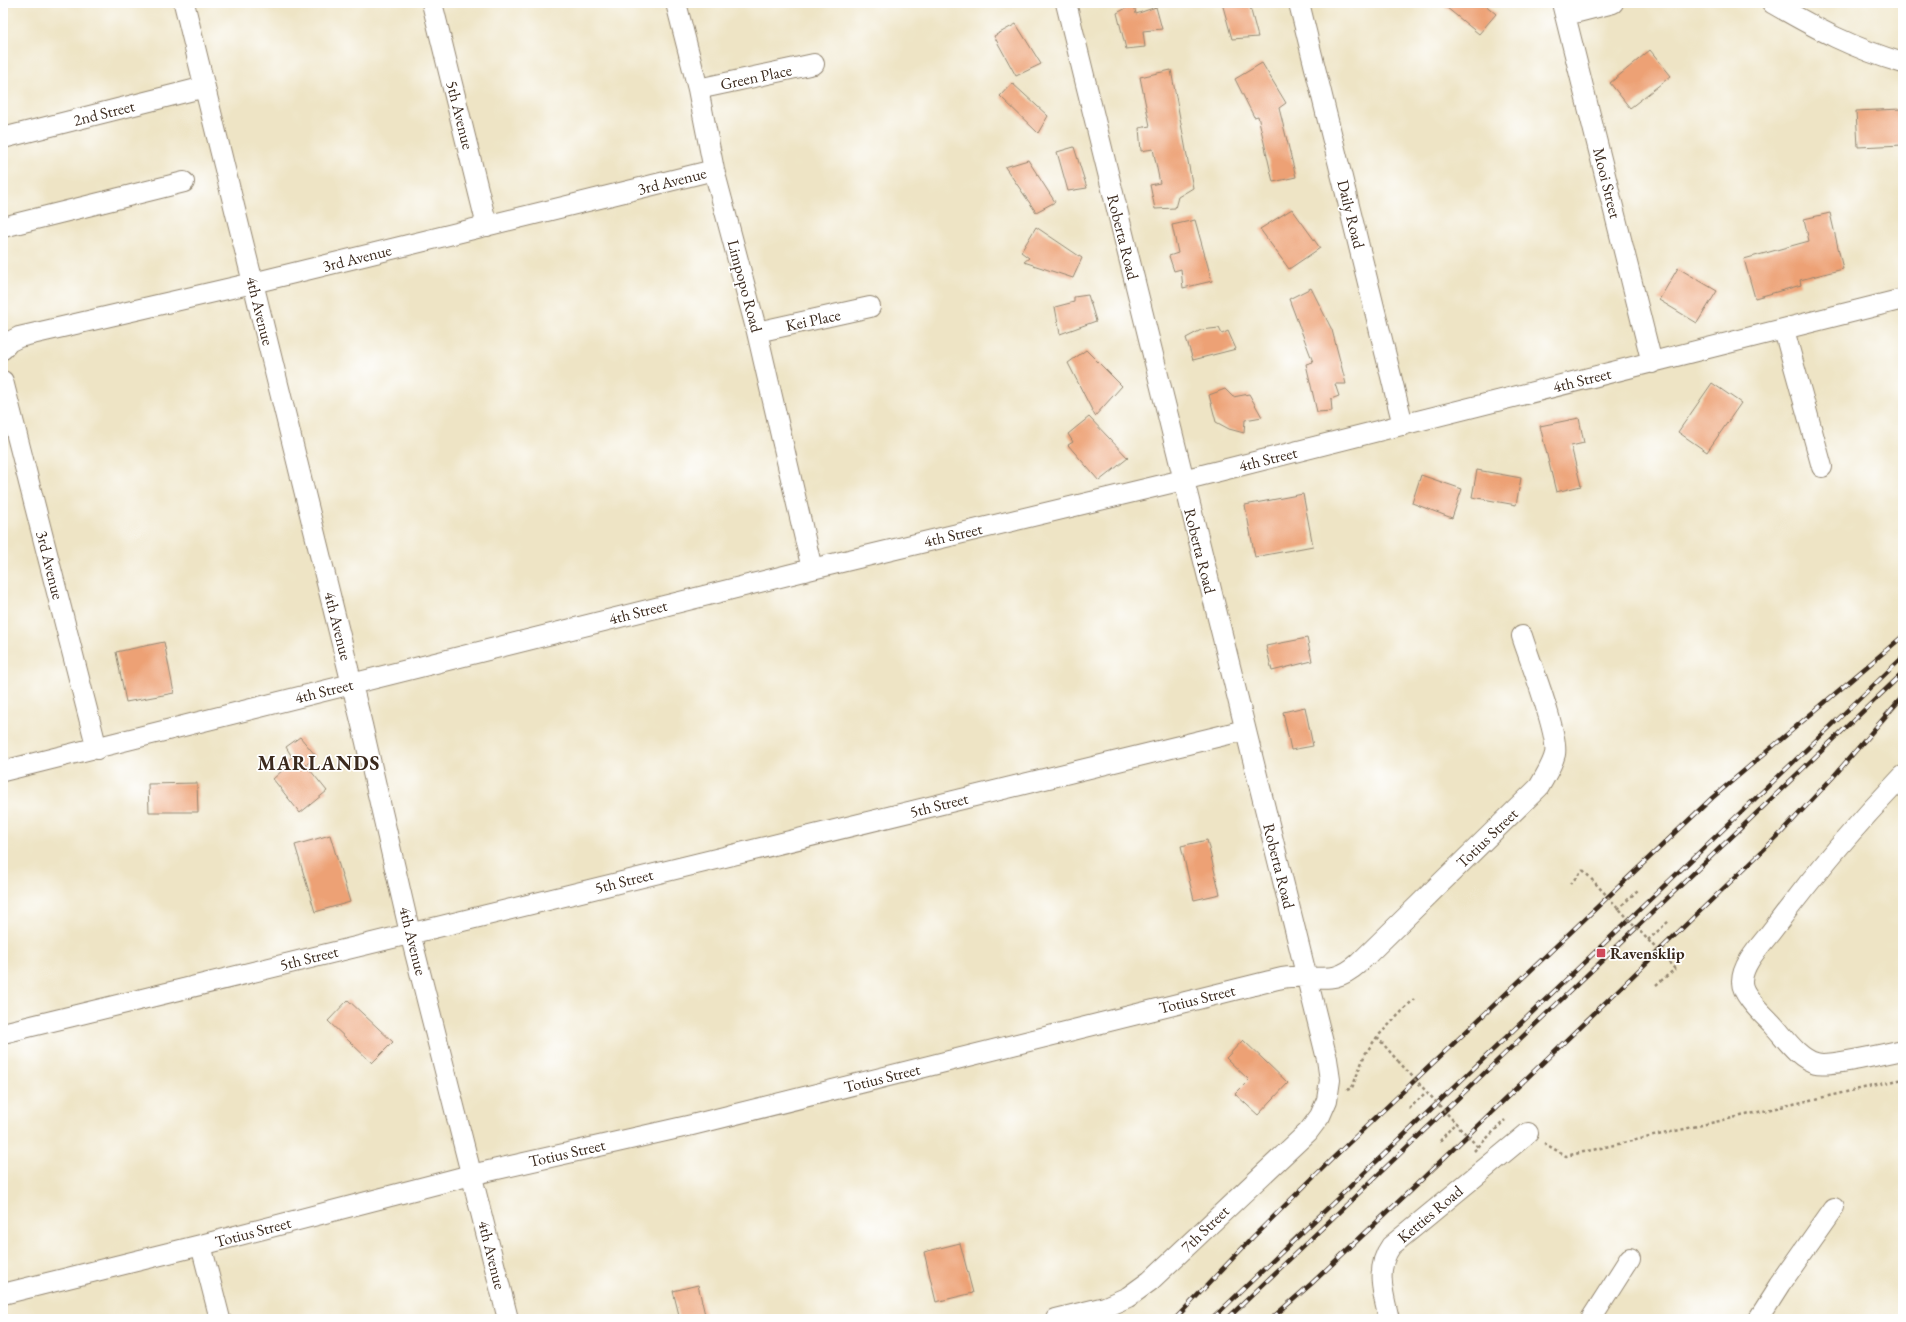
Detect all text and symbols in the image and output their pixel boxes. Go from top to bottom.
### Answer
street label: Green Place [718,59,794,95]
street label: 5th Avenue [441,78,479,152]
street label: 2nd Street [71,95,137,131]
street label: Mooi Street [1588,145,1626,221]
street label: 3rd Avenue [635,162,709,200]
street label: Daily Road [1332,178,1370,251]
street label: Roberta Road [1102,192,1144,283]
street label: Limpopo Road [723,237,768,335]
street label: 3rd Avenue [320,239,394,277]
street label: 4th Avenue [241,274,279,348]
street label: Kei Place [784,304,842,336]
street label: 4th Street [1551,363,1613,397]
street label: 4th Street [1237,442,1299,476]
street label: Roberta Road [1179,506,1221,597]
street label: 4th Street [922,518,984,552]
street label: 3rd Avenue [31,528,69,602]
street label: 4th Avenue [319,589,357,663]
street label: 4th Street [607,595,669,629]
street label: 4th Street [293,674,355,708]
district label: MARLANDS [258,750,380,776]
street label: 5th Street [908,788,970,822]
street label: Totius Street [1452,803,1522,873]
street label: Roberta Road [1258,821,1300,912]
street label: 5th Street [593,864,655,898]
street label: 4th Avenue [394,904,432,978]
street label: 5th Street [278,941,340,975]
place label: Ravensklip [1610,943,1685,964]
marker: Ravensklip [1595,947,1607,959]
street label: Totius Street [1157,979,1237,1019]
street label: Totius Street [842,1058,922,1098]
street label: Totius Street [527,1134,607,1172]
street label: Ketties Road [1393,1180,1468,1247]
street label: 7th Street [1176,1201,1234,1257]
street label: Totius Street [213,1212,293,1252]
street label: 4th Avenue [473,1218,511,1292]

